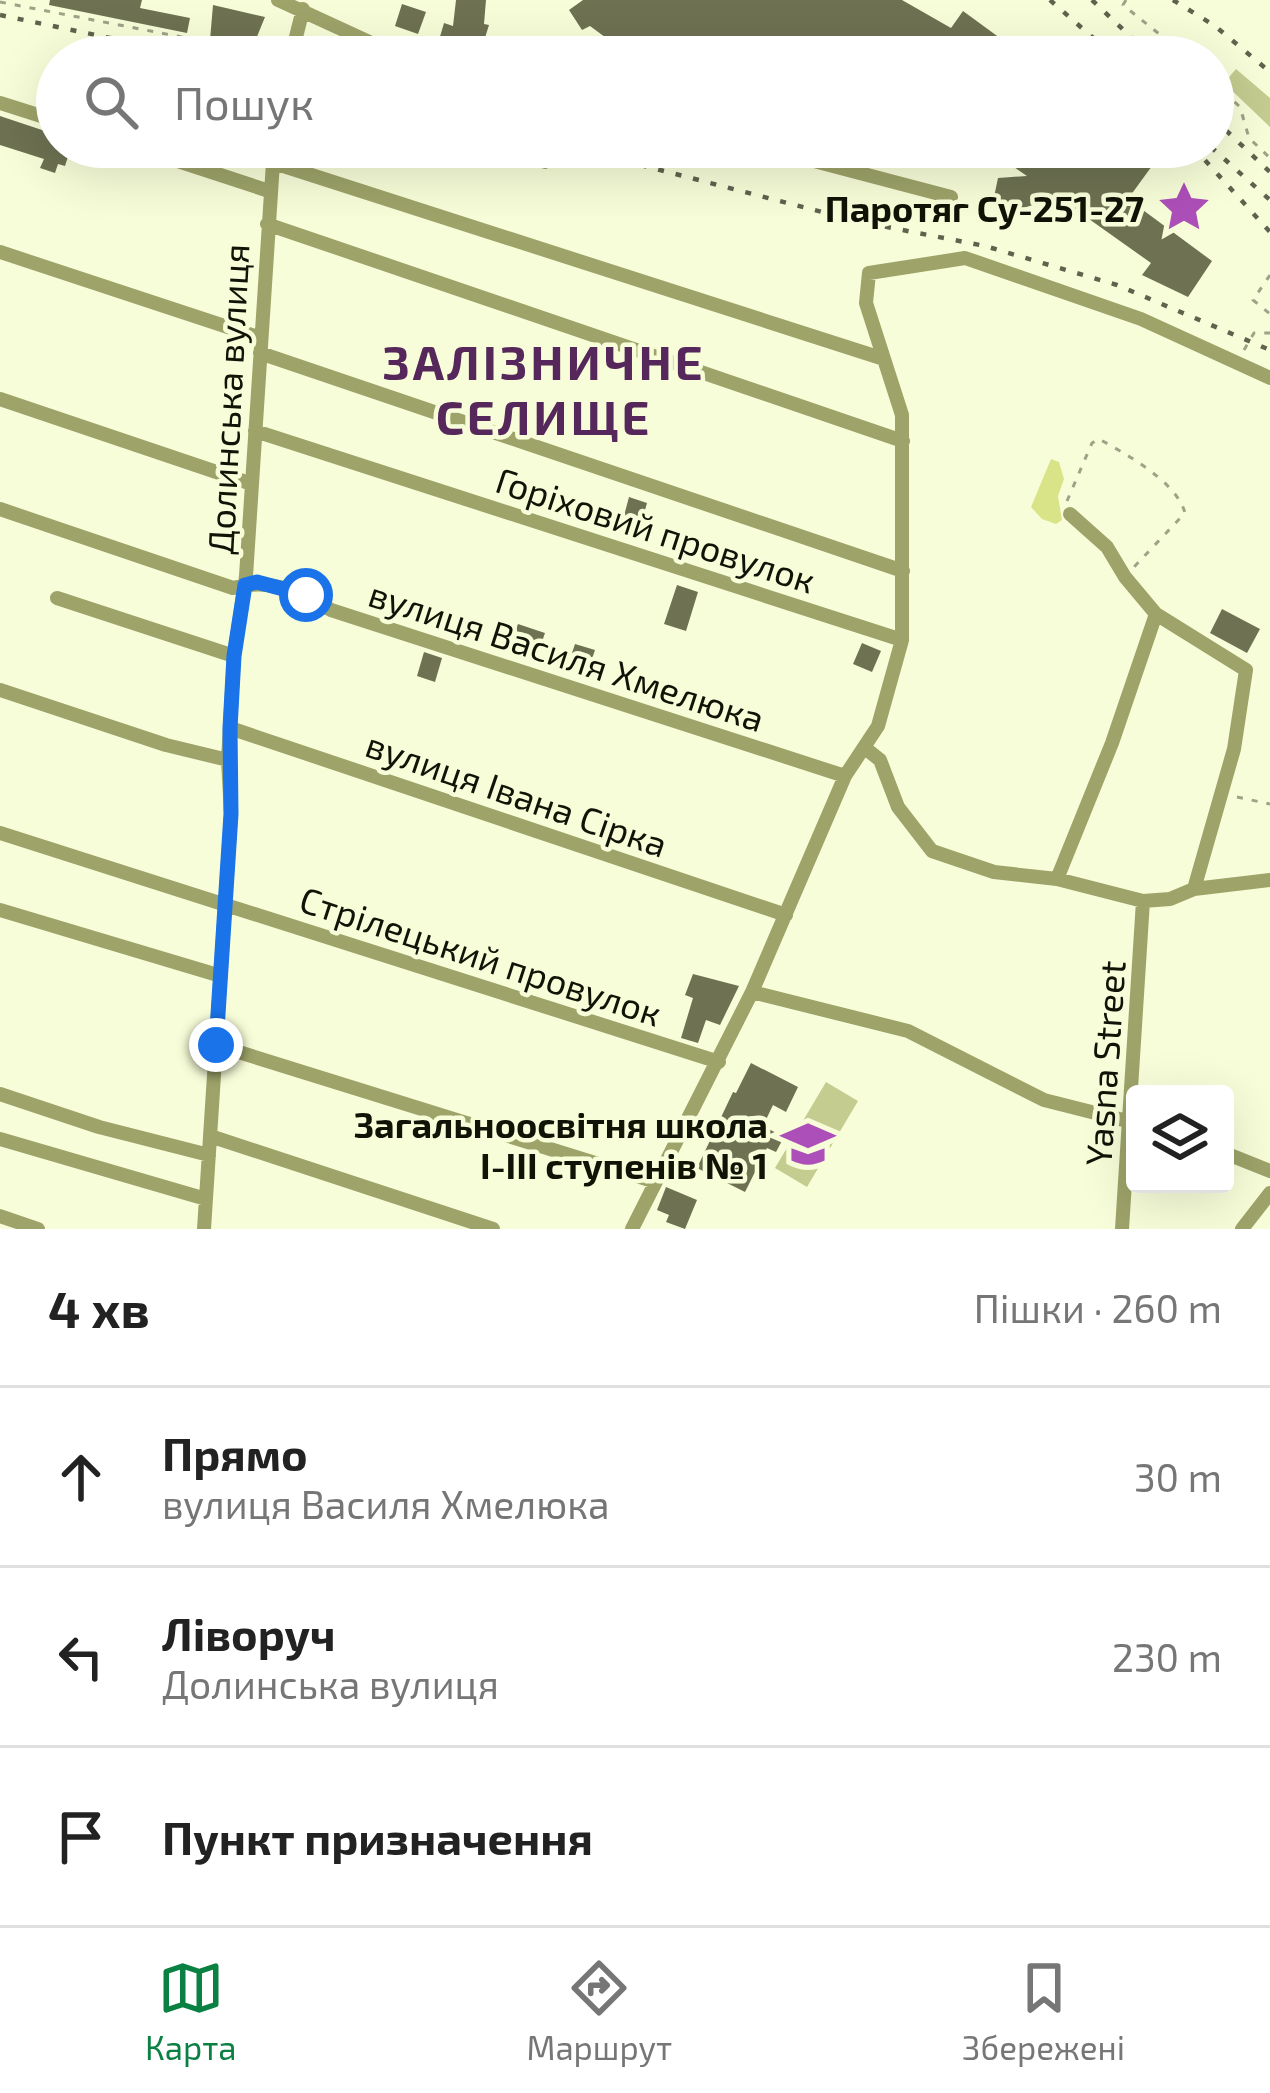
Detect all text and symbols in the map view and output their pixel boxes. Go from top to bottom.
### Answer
search box [36,36,1234,168]
icon: search [78,69,144,135]
text: Пошук [174,75,314,129]
place icon: Паротяг Су-251-27 [1155,178,1213,236]
place label: Паротяг Су-251-27 [825,186,1144,230]
street label: Долинська вулиця [197,243,258,555]
district label: ЗАЛІЗНИЧНЕ СЕЛИЩЕ [382,332,706,445]
street label: Горіховий провулок [491,457,821,602]
route start [279,568,333,622]
street label: вулиця Василя Хмелюка [364,571,770,740]
street label: вулиця Івана Сірка [360,721,673,866]
street label: Стрілецький провулок [295,876,667,1035]
street label: Yasna Street [1075,959,1133,1167]
route end [189,1018,243,1072]
map controls [1126,1085,1234,1193]
button: layers [1126,1085,1234,1193]
place label: Загальноосвітня школа І-ІІІ ступенів № 1 [354,1102,768,1187]
school or university icon: Загальноосвітня школа І-ІІІ ступенів № 1 [779,1115,837,1173]
text: 4 хв [48,1277,150,1338]
text: Пішки · 260 m [974,1284,1222,1331]
text: Прямо [162,1426,308,1480]
icon: ahead [48,1444,114,1510]
text: 30 m [1134,1453,1222,1500]
text: вулиця Василя Хмелюка [162,1480,610,1527]
text: Ліворуч [162,1606,336,1660]
icon: left [48,1624,114,1690]
text: 230 m [1112,1633,1222,1680]
text: Долинська вулиця [162,1660,499,1707]
icon: arrive [48,1804,114,1870]
text: Пункт призначення [162,1810,593,1864]
tab: Карта [145,1955,237,2067]
tab: Маршрут [526,1955,672,2067]
tab: Збережені [962,1955,1125,2067]

